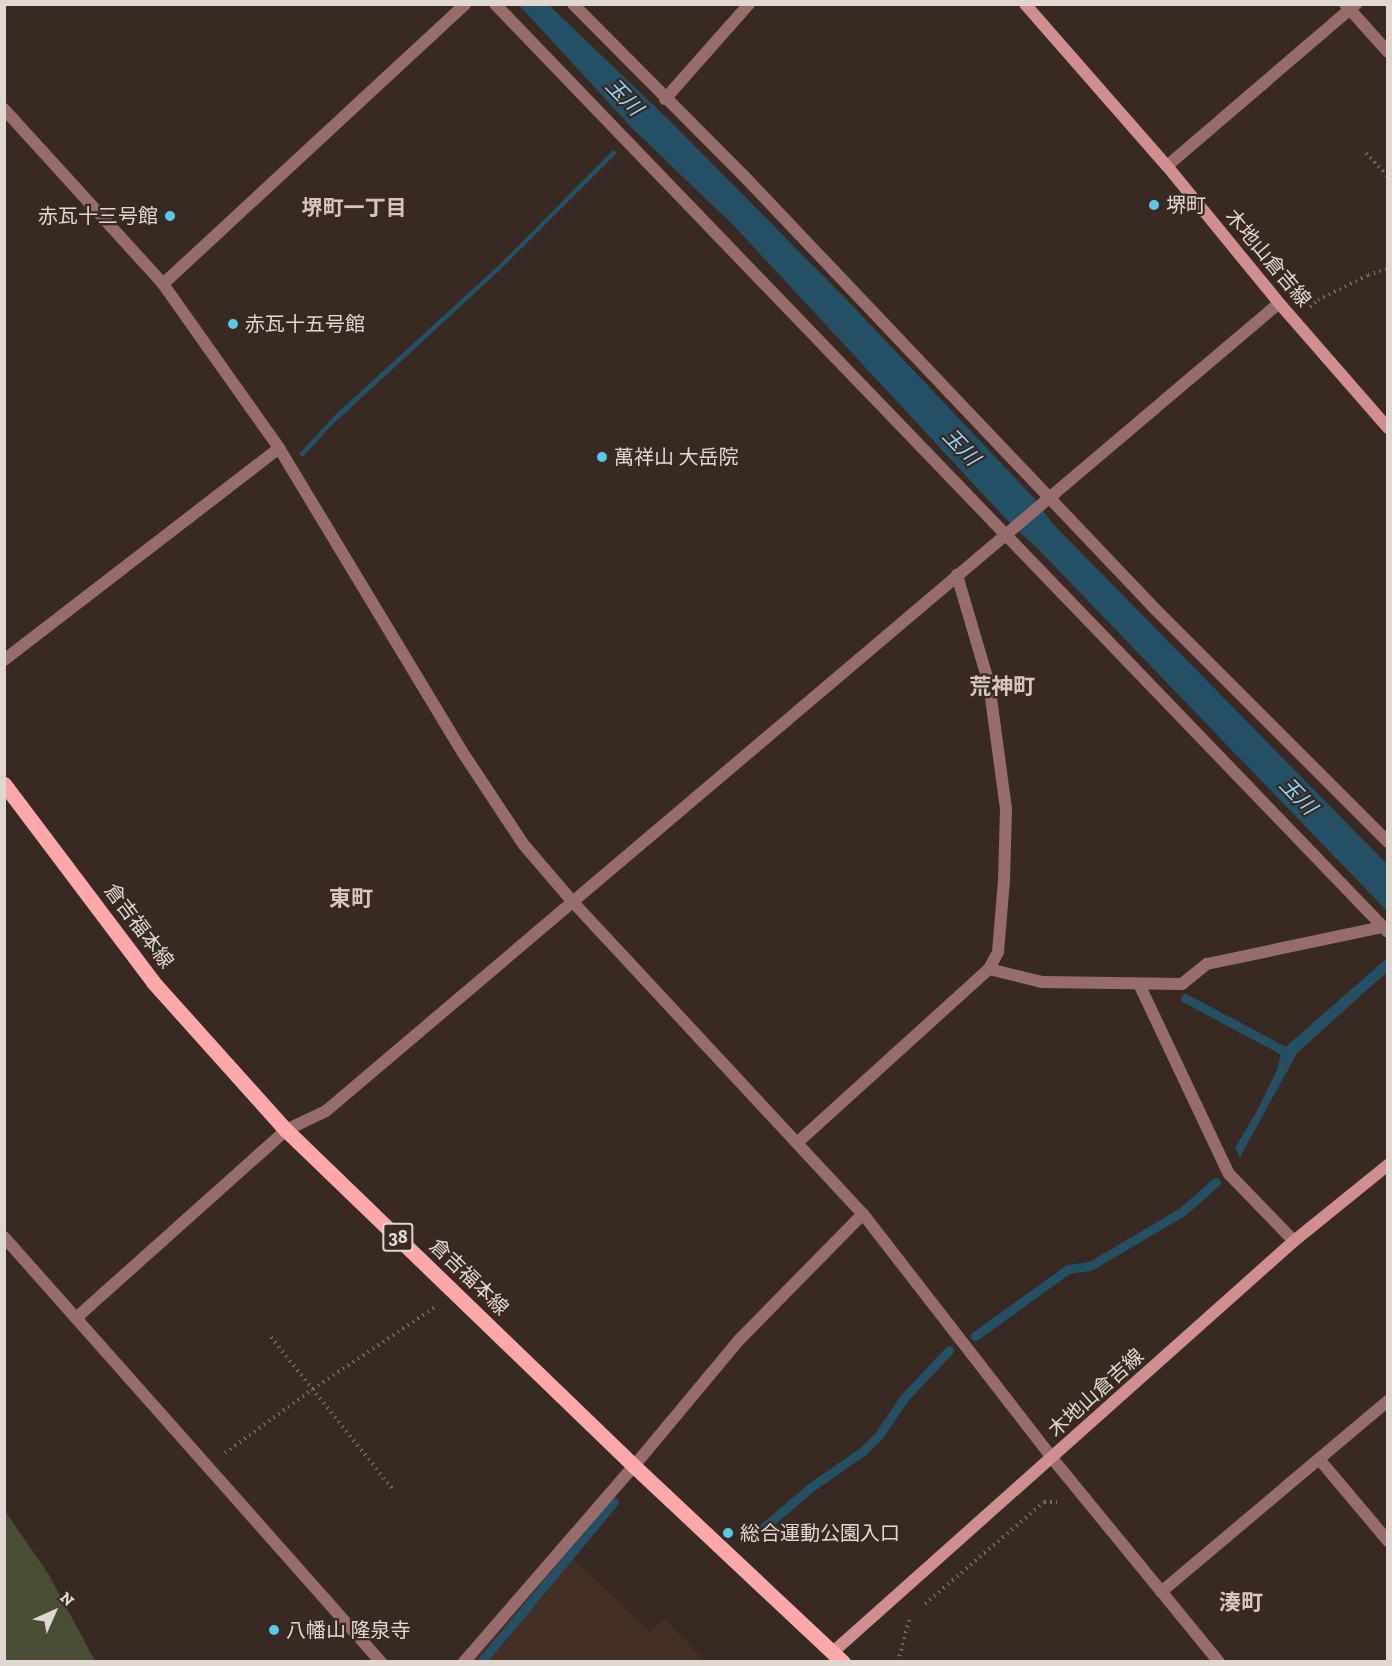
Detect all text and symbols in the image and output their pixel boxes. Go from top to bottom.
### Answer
water label: 玉川 [600,73,648,121]
place label: 堺町 [1166,193,1206,217]
district label: 堺町一丁目 [302,195,406,221]
marker: 堺町 [1147,198,1161,212]
place label: 赤瓦十三号館 [38,204,158,228]
street label: 木地山倉吉線 [1220,204,1316,312]
marker: 赤瓦十三号館 [163,209,177,223]
place label: 赤瓦十五号館 [245,312,365,336]
marker: 赤瓦十五号館 [226,317,240,331]
water label: 玉川 [937,423,985,471]
place label: 萬祥山 大岳院 [614,445,739,469]
marker: 萬祥山 大岳院 [595,450,609,464]
district label: 荒神町 [969,674,1035,700]
water label: 玉川 [1274,772,1322,820]
street label: 倉吉福本線 [99,879,179,973]
district label: 東町 [329,886,373,912]
road number: 38 [382,1222,414,1252]
street label: 倉吉福本線 [425,1234,513,1320]
street label: 木地山倉吉線 [1043,1344,1149,1442]
place label: 総合運動公園入口 [740,1521,900,1545]
marker: 総合運動公園入口 [721,1526,735,1540]
north arrow [24,1582,84,1642]
text: N [56,1588,78,1610]
district label: 湊町 [1219,1590,1263,1616]
place label: 八幡山 隆泉寺 [286,1618,411,1642]
marker: 八幡山 隆泉寺 [267,1623,281,1637]

